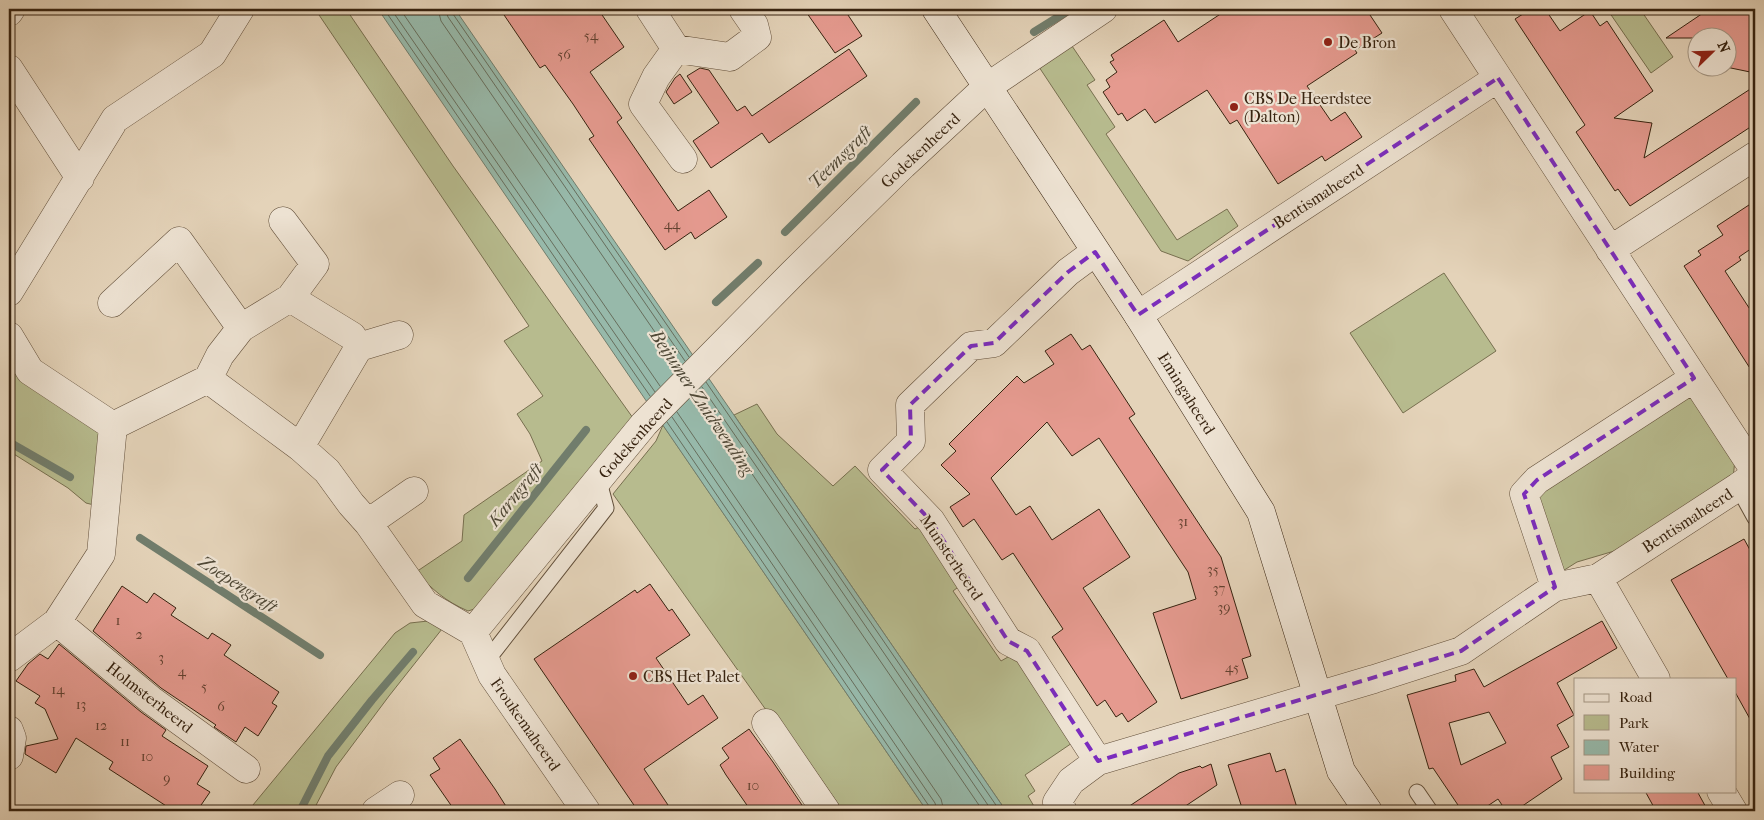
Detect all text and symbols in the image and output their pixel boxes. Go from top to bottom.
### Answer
house number: 54 [584,27,599,44]
north arrow [1686,28,1736,78]
place label: De Bron [1338,33,1397,52]
marker: De Bron [1322,36,1334,48]
text: N [1714,39,1734,56]
house number: 56 [557,46,571,63]
place label: CBS De Heerdstee (Dalton) [1244,89,1372,126]
marker: CBS De Heerdstee (Dalton) [1228,101,1240,113]
street label: Godekenheerd [877,109,964,192]
water label: Teemsgraft [805,120,877,193]
street label: Bentismaheerd [1269,160,1368,233]
house number: 44 [664,216,681,233]
water label: Beijumer Zuidwending [645,325,758,480]
street label: Emingaheerd [1154,349,1219,438]
street label: Godekenheerd [594,394,677,482]
water label: Karngraft [482,458,548,533]
street label: Bentismaheerd [1638,484,1737,557]
street label: Munsterheerd [916,511,987,604]
house number: 31 [1178,513,1188,530]
water label: Zoepengraft [194,551,282,618]
house number: 35 [1207,561,1219,578]
house number: 37 [1213,580,1225,597]
house number: 39 [1217,599,1231,616]
house number: 1 [116,612,121,629]
house number: 2 [135,626,143,643]
house number: 3 [158,649,164,666]
street label: Holmsterheerd [103,658,197,737]
house number: 45 [1225,659,1239,676]
house number: 4 [178,663,187,680]
place label: CBS Het Palet [643,667,741,686]
marker: CBS Het Palet [627,670,639,682]
street label: Froukemaheerd [487,674,565,775]
house number: 5 [201,678,207,695]
legend [1574,678,1736,792]
house number: 14 [51,681,65,698]
text: Road [1619,688,1653,706]
house number: 13 [76,696,86,713]
house number: 6 [217,698,225,715]
text: Park [1619,714,1649,732]
house number: 12 [95,717,107,734]
house number: 11 [120,733,130,750]
text: Water [1618,738,1659,756]
house number: 10 [141,748,153,765]
text: Building [1619,764,1676,782]
house number: 9 [163,770,171,787]
house number: 10 [747,777,759,794]

